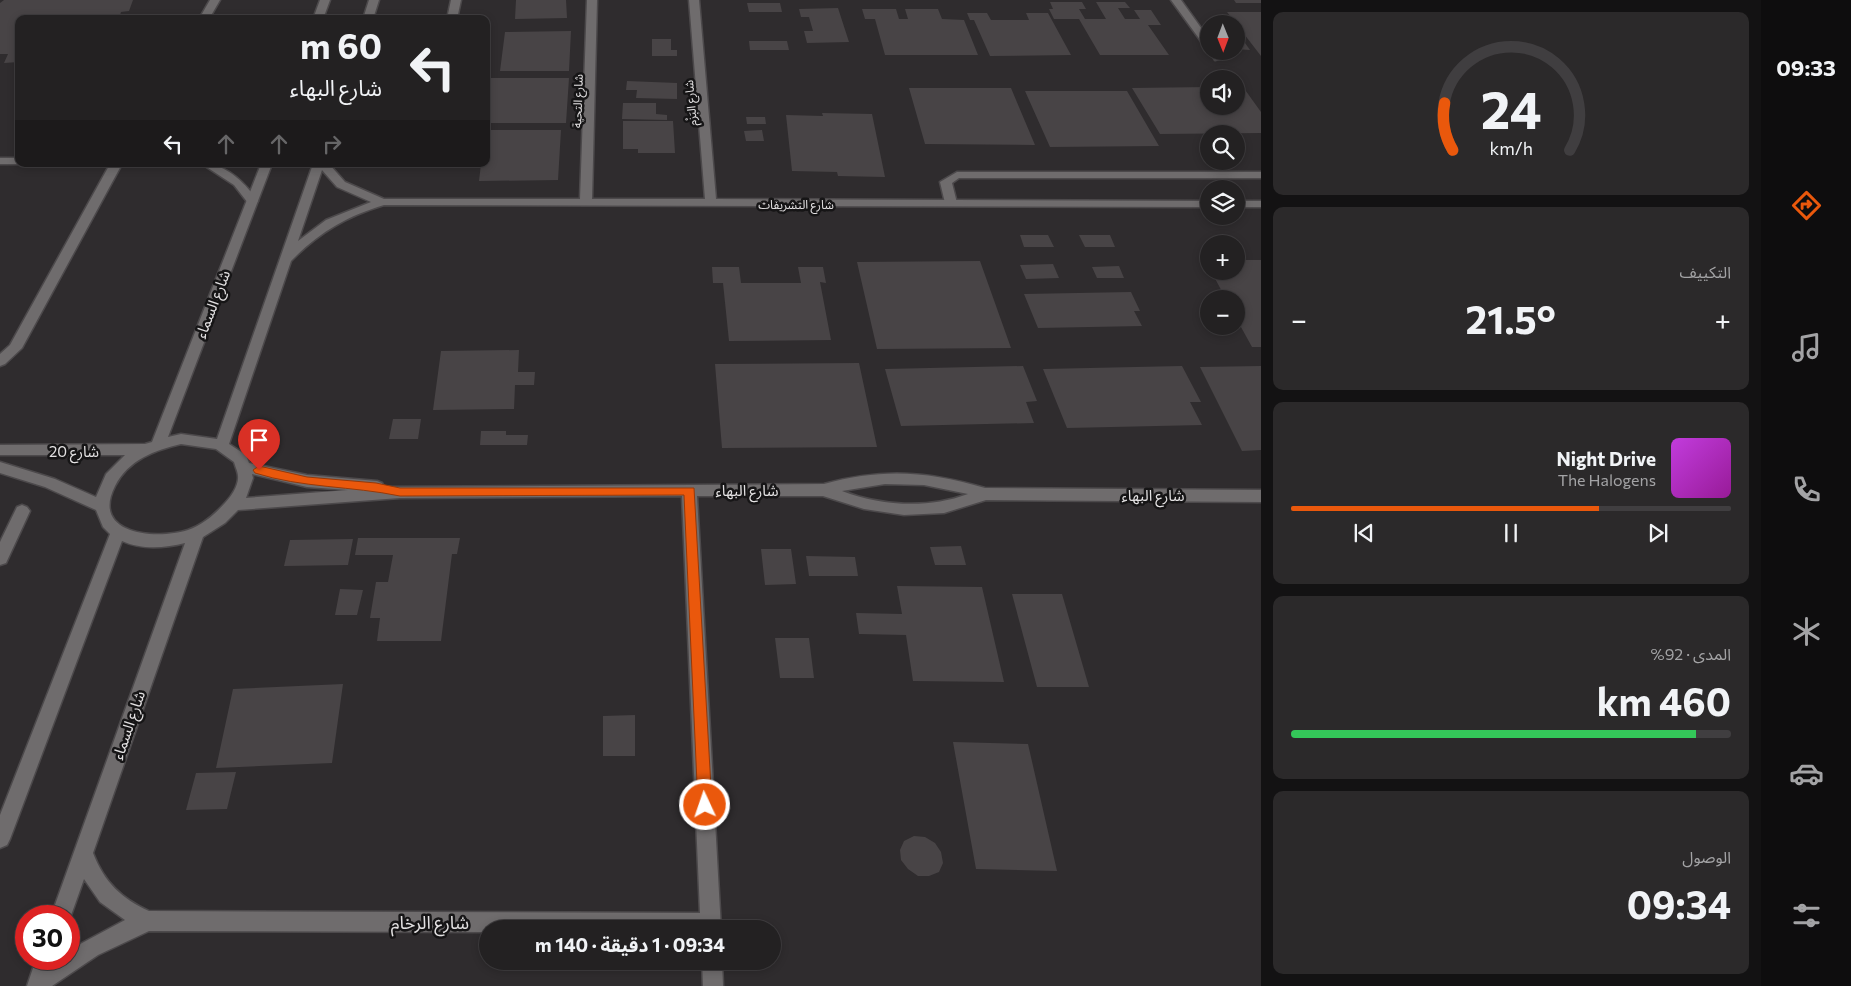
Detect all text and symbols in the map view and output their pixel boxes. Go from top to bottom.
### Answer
north arrow [1200,15,1245,60]
map controls [1200,15,1245,335]
text: 60 m [300,23,382,66]
icon: left [400,35,465,100]
text: 09:33 [1776,54,1836,81]
button: sound [1200,70,1245,115]
text: شارع البهاء [290,74,382,101]
street label: شارع التحية [569,74,588,128]
text: 24 [1481,76,1541,140]
street label: شارع البَزْم [681,79,702,126]
button: search [1200,125,1245,170]
icon: left [159,130,187,158]
icon: ahead [212,130,240,158]
icon: ahead [265,130,293,158]
icon: right [318,130,346,158]
text: km/h [1489,137,1533,159]
button: layers [1200,180,1245,225]
icon: directions [1789,188,1824,223]
street label: شارع التشريفات [758,197,834,214]
button: + [1200,235,1245,280]
text: التكييف [1679,262,1731,281]
street label: شارع السماء [191,267,237,342]
button: − [1200,290,1245,335]
text: 21.5° [1466,295,1556,342]
text: − [1291,302,1307,336]
text: + [1715,302,1731,336]
icon: music [1789,330,1824,365]
pin [238,419,280,470]
icon: arrive [245,426,273,454]
street label: شارع 20 [49,442,99,464]
text: Night Drive [1556,447,1656,470]
text: The Halogens [1558,470,1656,489]
icon: phone [1789,472,1824,507]
street label: شارع البهاء [716,481,779,503]
street label: شارع البهاء [1122,486,1185,508]
icon: previous [1350,519,1378,547]
icon: pause [1497,519,1525,547]
icon: next [1644,519,1672,547]
icon: climate [1789,614,1824,649]
text: المدى · 92% [1651,644,1731,663]
text: 460 km [1597,677,1731,724]
street label: شارع السماء [108,688,152,763]
icon: car [1789,756,1824,791]
position arrow [678,778,730,830]
text: الوصول [1682,847,1731,866]
text: 09:34 [1627,880,1731,927]
icon: filters [1789,898,1824,933]
speed limit sign: 30 [15,905,80,970]
street label: شارع الرخام [391,911,469,937]
text: 09:34 · 1 دقيقة · 140 m [535,933,725,956]

